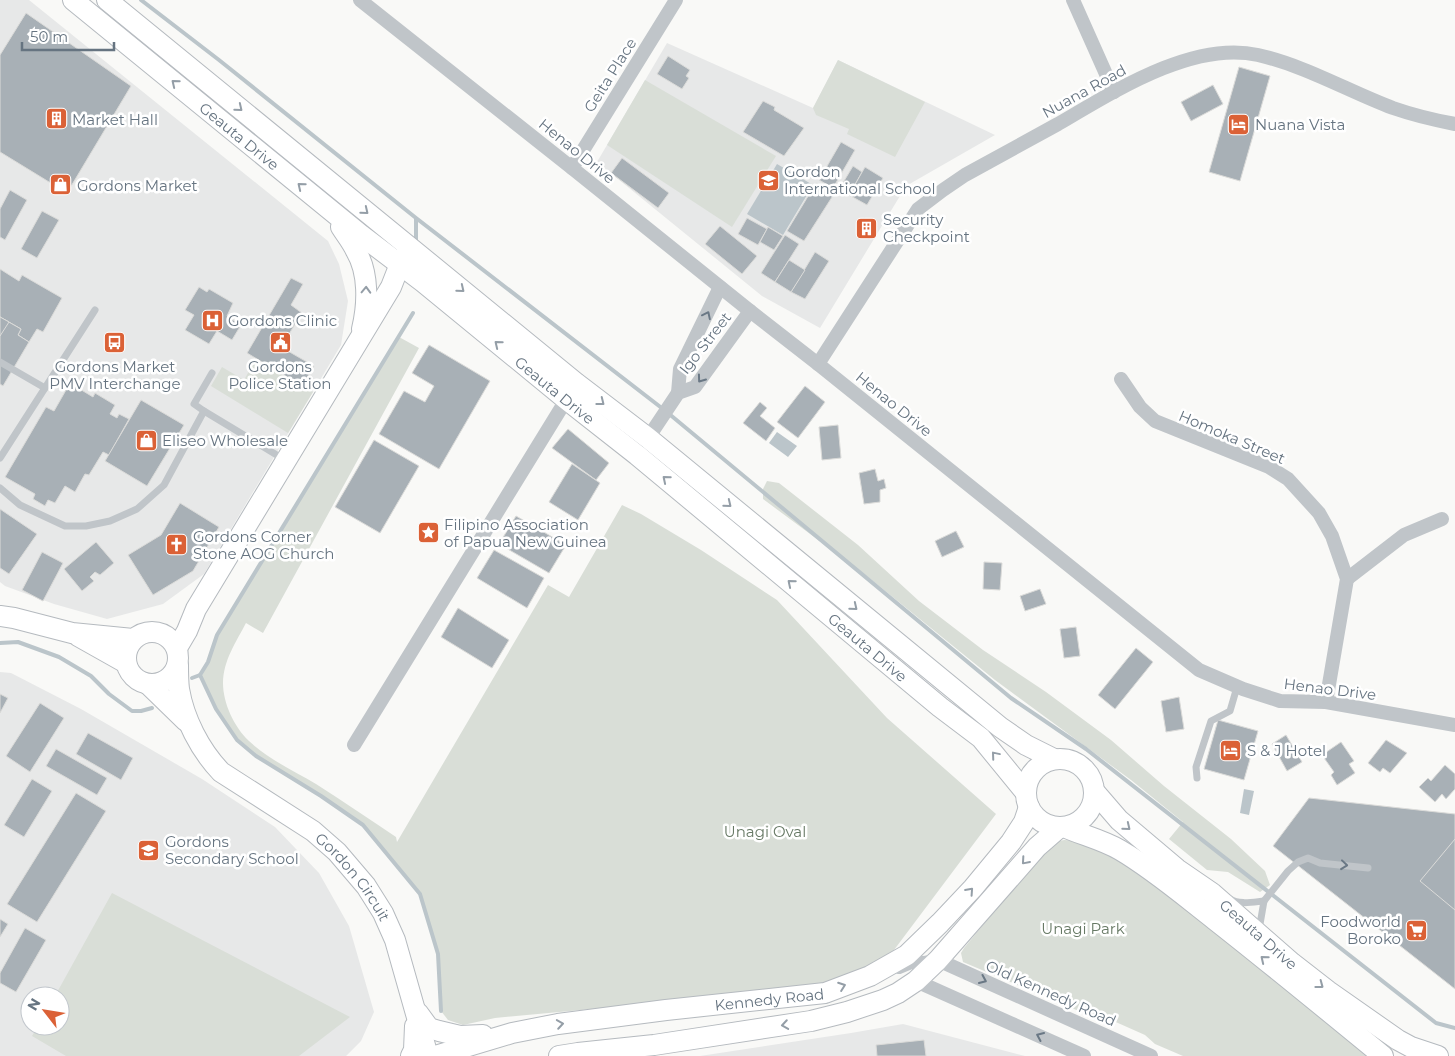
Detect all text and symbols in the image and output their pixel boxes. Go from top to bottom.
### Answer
scale bar [22,20,115,52]
text: 50 m [30,27,68,46]
street label: Geita Place [580,34,640,116]
street label: Nuana Road [1039,60,1129,122]
one-way arrow [171,80,180,89]
street label: Geauta Drive [196,98,283,174]
one-way arrow [234,103,243,112]
building icon: Market Hall [44,107,68,131]
place label: Market Hall [72,110,158,129]
hotel icon: Nuana Vista [1227,112,1251,136]
street label: Henao Drive [535,114,619,188]
place label: Nuana Vista [1255,115,1345,134]
place label: Gordon International School [784,162,935,198]
school or university icon: Gordon International School [756,168,780,192]
shop icon: Gordons Market [49,173,73,197]
place label: Gordons Market [77,176,198,195]
one-way arrow [297,182,306,191]
one-way arrow [359,206,368,214]
place label: Security Checkpoint [883,210,970,246]
building icon: Security Checkpoint [855,216,879,240]
one-way arrow [455,284,464,292]
one-way arrow [360,286,371,294]
hospital icon: Gordons Clinic [200,308,224,332]
street label: Igo Street [675,308,735,378]
place label: Gordons Clinic [228,311,337,330]
one-way arrow [701,311,711,320]
bus stop icon: Gordons Market PMV Interchange [103,331,127,355]
public building icon: Gordons Police Station [268,331,292,355]
one-way arrow [495,341,504,350]
street label: Geauta Drive [511,352,599,428]
place label: Gordons Market PMV Interchange [49,357,181,393]
place label: Gordons Police Station [229,357,331,393]
street label: Henao Drive [852,367,936,441]
one-way arrow [698,373,707,383]
one-way arrow [595,397,604,405]
street label: Homoka Street [1176,406,1288,468]
shop icon: Eliseo Wholesale [134,428,158,452]
place label: Eliseo Wholesale [162,431,288,450]
one-way arrow [663,476,672,484]
one-way arrow [722,498,731,507]
place label: Filipino Association of Papua New Guinea [444,515,607,551]
place icon: Filipino Association of Papua New Guinea [416,521,440,545]
place label: Gordons Corner Stone AOG Church [193,527,334,563]
church icon: Gordons Corner Stone AOG Church [165,533,189,557]
one-way arrow [788,580,797,588]
one-way arrow [848,601,857,610]
street label: Geauta Drive [824,609,911,685]
street label: Henao Drive [1283,674,1377,704]
hotel icon: S & J Hotel [1219,738,1243,762]
place label: S & J Hotel [1247,741,1326,760]
one-way arrow [992,751,1001,760]
one-way arrow [1121,821,1130,829]
park label: Unagi Oval [724,822,806,841]
street label: Gordon Circuit [312,828,395,924]
place label: Gordons Secondary School [165,832,299,868]
school or university icon: Gordons Secondary School [137,838,161,862]
one-way arrow [1022,855,1031,864]
one-way arrow [1340,859,1348,870]
one-way arrow [964,887,973,896]
street label: Geauta Drive [1216,895,1302,973]
place label: Foodworld Boroko [1320,912,1401,948]
supermarket icon: Foodworld Boroko [1405,918,1429,942]
park label: Unagi Park [1041,919,1125,938]
one-way arrow [1260,955,1269,964]
street label: Old Kennedy Road [983,956,1119,1030]
one-way arrow [978,974,987,984]
one-way arrow [1314,979,1324,988]
one-way arrow [837,982,846,992]
street label: Kennedy Road [713,984,825,1014]
north arrow [20,986,70,1036]
text: N [23,995,44,1014]
one-way arrow [556,1019,564,1030]
one-way arrow [780,1019,788,1030]
one-way arrow [1036,1032,1045,1043]

